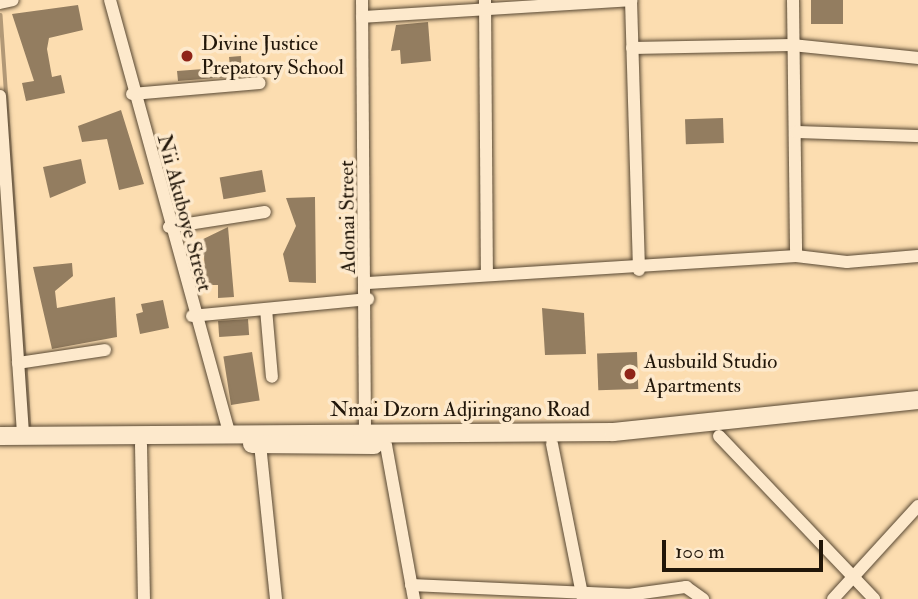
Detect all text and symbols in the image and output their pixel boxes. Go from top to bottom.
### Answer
place label: Divine Justice Prepatory School [201,31,344,81]
marker: Divine Justice Prepatory School [179,48,195,64]
street label: Nii Akuboye Street [151,132,217,294]
street label: Adonai Street [334,160,362,274]
place label: Ausbuild Studio Apartments [644,349,777,399]
marker: Ausbuild Studio Apartments [622,366,638,382]
street label: Nmai Dzorn Adjiringano Road [330,397,590,423]
scale bar [666,526,827,570]
text: 100 m [675,538,725,565]

